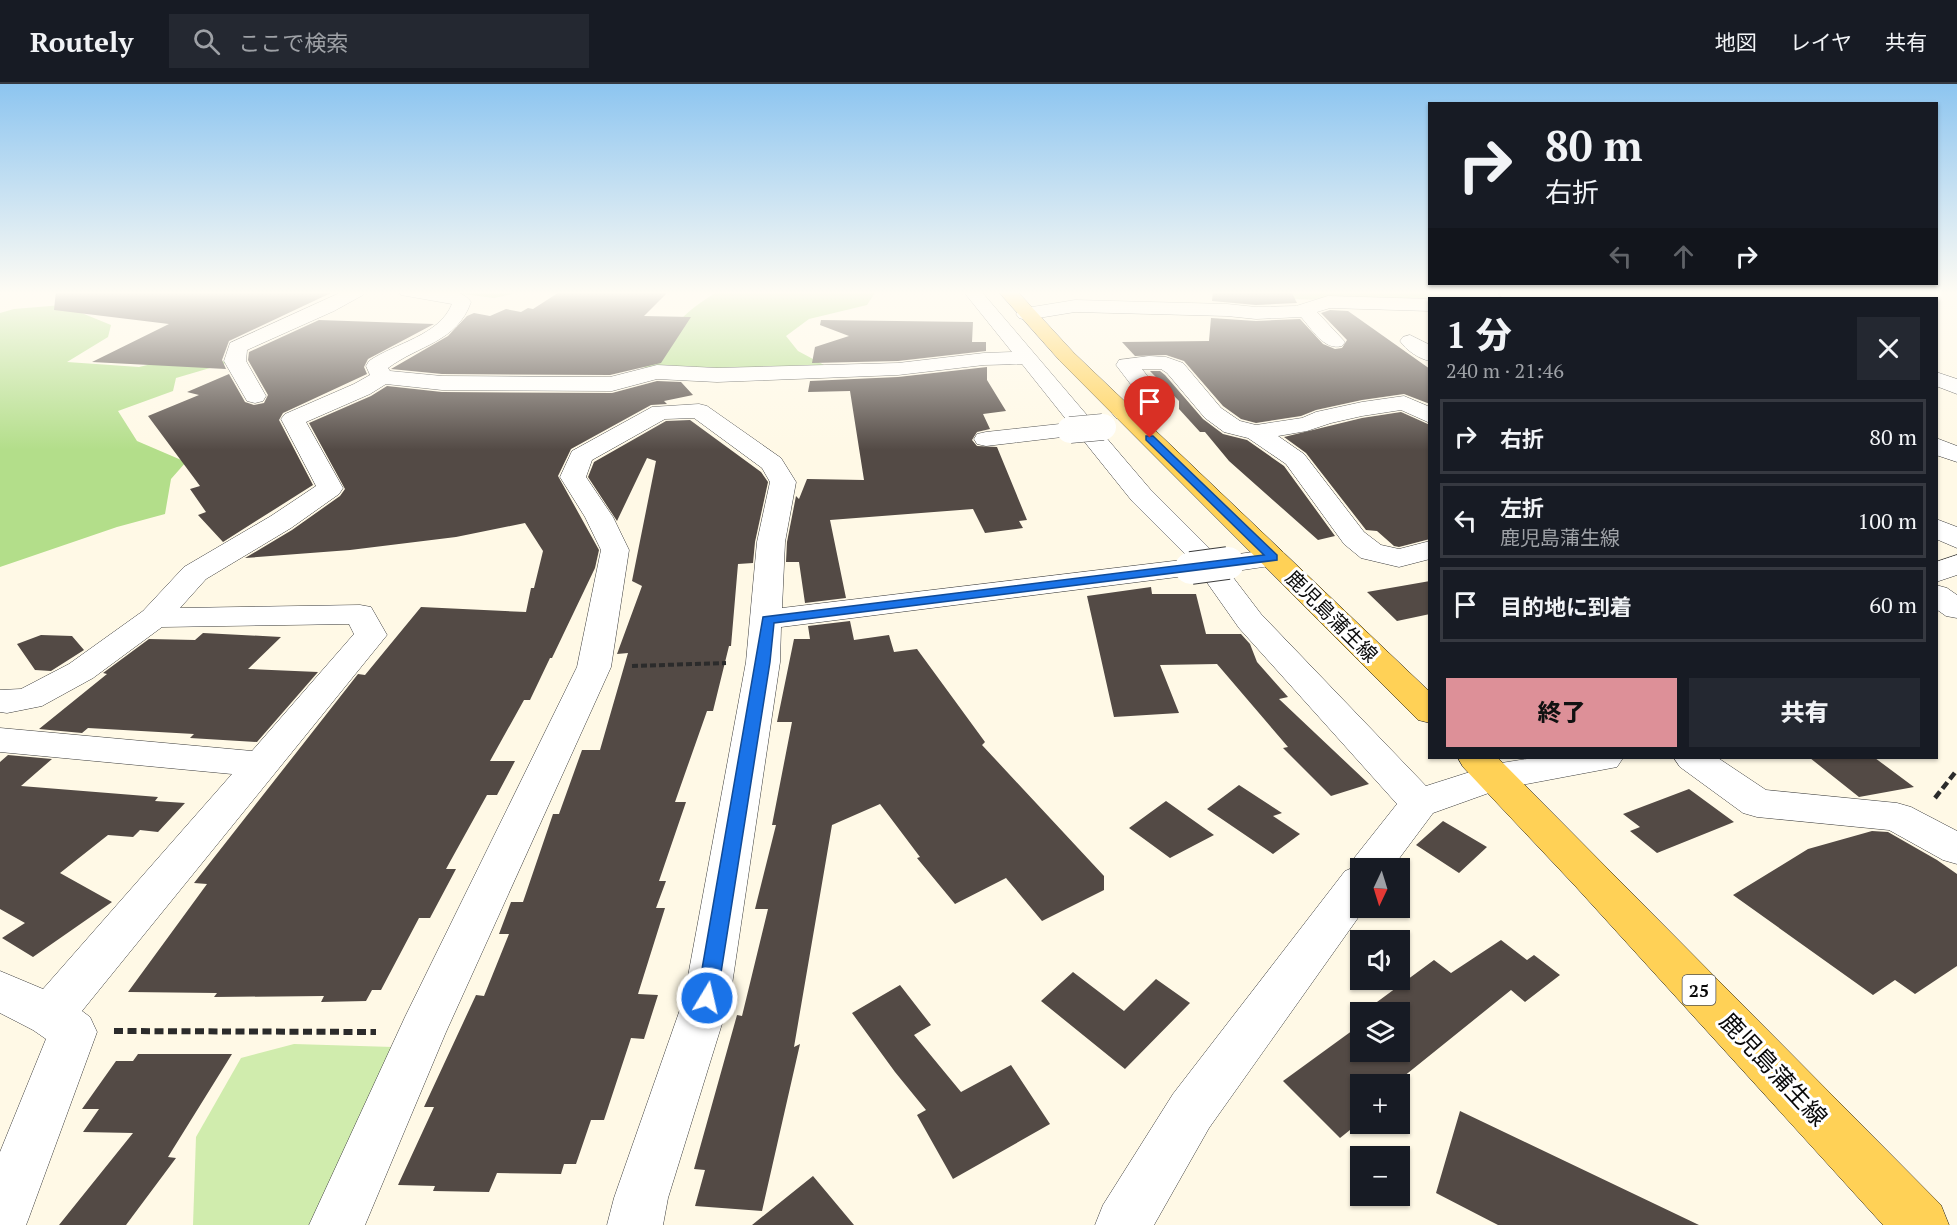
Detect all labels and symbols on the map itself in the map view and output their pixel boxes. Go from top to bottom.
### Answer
pin [1124,376,1175,438]
street label: 鹿児島蒲生線 [1280,564,1384,668]
north arrow [1350,858,1410,918]
position arrow [675,966,739,1030]
road number: 25 [1682,975,1716,1005]
street label: 鹿児島蒲生線 [1713,1005,1835,1133]

